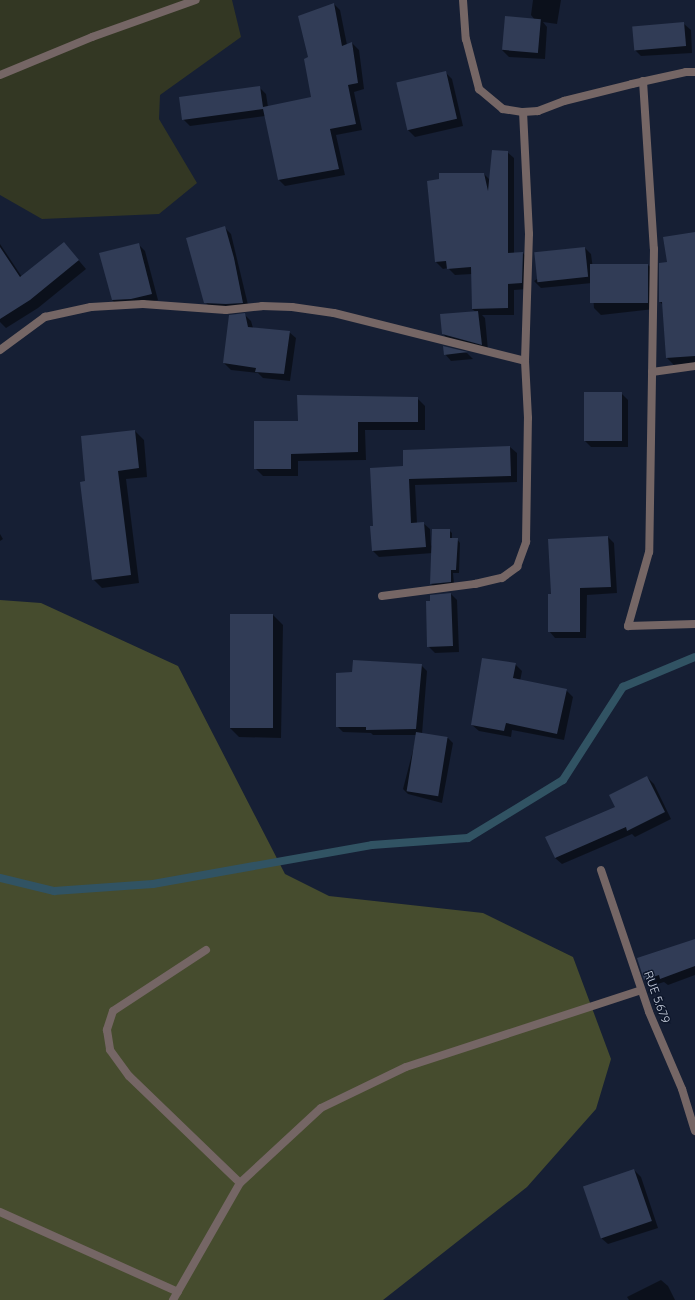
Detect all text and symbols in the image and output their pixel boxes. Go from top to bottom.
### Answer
street label: RUE 5.679 [641,969,673,1025]

